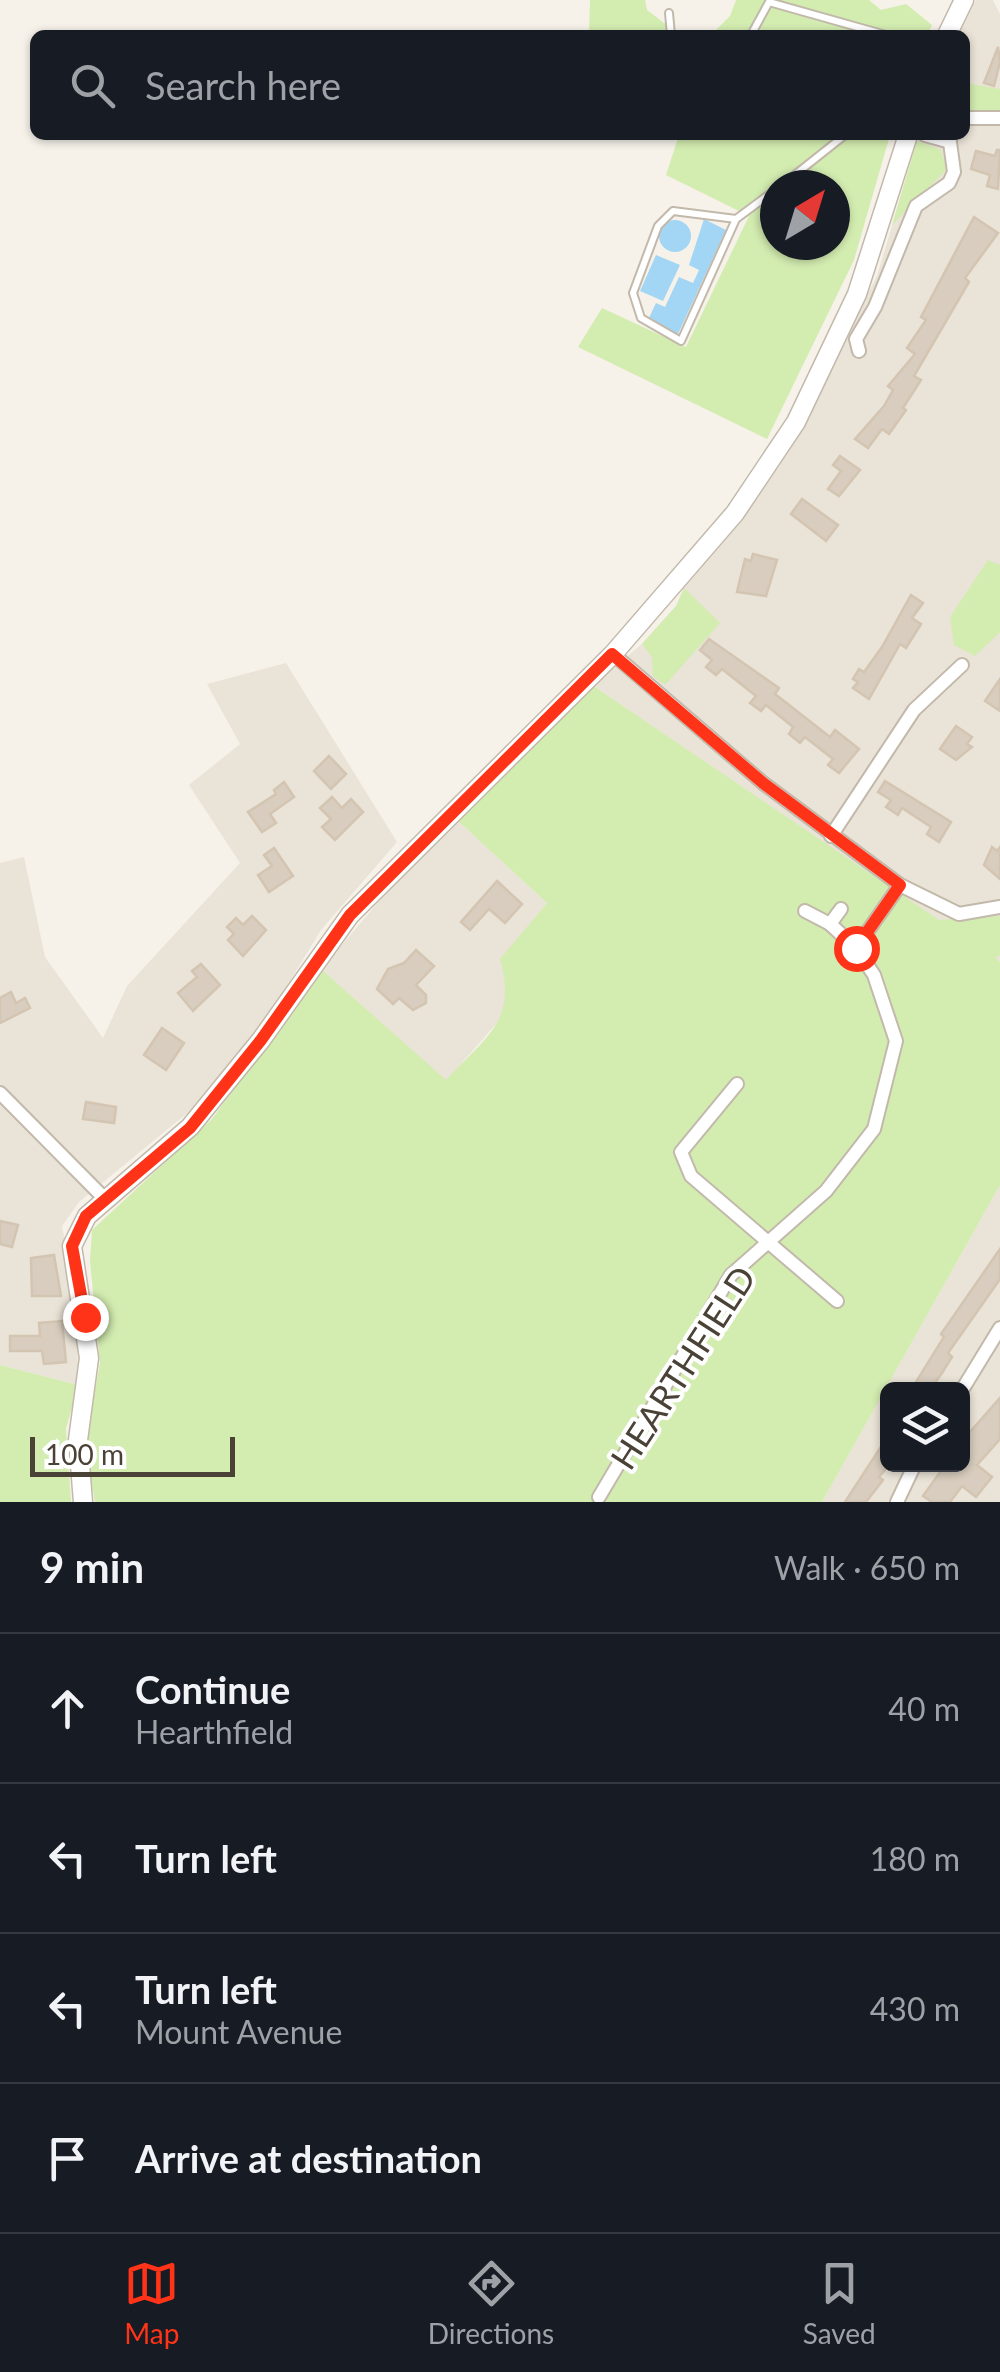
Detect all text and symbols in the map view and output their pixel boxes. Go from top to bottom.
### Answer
search box [30,30,970,140]
icon: search [65,58,120,113]
text: Search here [145,62,341,108]
north arrow [760,170,850,260]
route start [834,926,880,972]
street label: HEARTHFIELD [601,1258,763,1476]
route end [63,1295,109,1341]
map controls [880,1382,970,1472]
button: layers [880,1382,970,1472]
scale bar [30,1432,235,1476]
text: 100 m [45,1437,124,1471]
text: 9 min [40,1542,144,1592]
text: Walk · 650 m [774,1548,960,1587]
text: Continue [135,1666,290,1712]
icon: ahead [40,1681,95,1736]
text: 40 m [888,1689,960,1728]
text: Hearthfield [135,1712,293,1751]
icon: left [40,1831,95,1886]
text: Turn left [135,1835,277,1881]
text: 180 m [870,1839,960,1878]
text: Turn left [135,1966,277,2012]
icon: left [40,1981,95,2036]
text: 430 m [870,1989,960,2028]
text: Mount Avenue [135,2012,342,2051]
icon: arrive [40,2131,95,2186]
text: Arrive at destination [135,2135,482,2181]
tab: Map [124,2256,179,2350]
tab: Directions [428,2256,554,2350]
tab: Saved [803,2256,876,2350]

